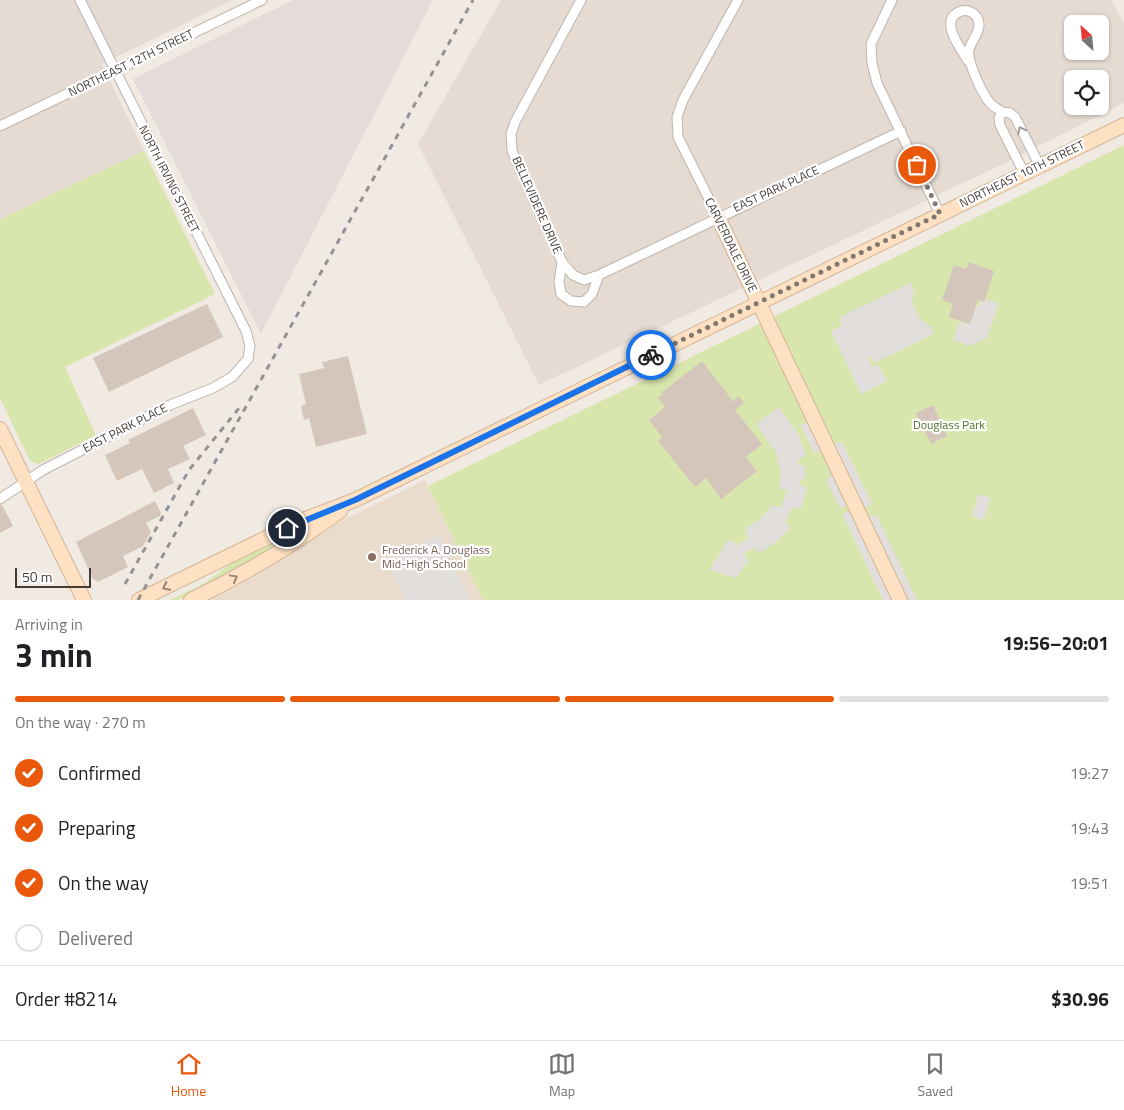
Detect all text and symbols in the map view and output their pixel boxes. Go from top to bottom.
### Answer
north arrow [1064,15,1109,60]
map controls [1064,15,1109,115]
street label: NORTHEAST 12TH STREET [65,24,197,101]
button: locate [1064,70,1109,115]
street label: NORTH IRVING STREET [134,122,205,236]
one-way arrow [1017,126,1027,135]
street label: NORTHEAST 10TH STREET [956,135,1088,212]
pin [896,144,938,186]
icon: bag [903,151,931,179]
street label: BELLEVIDERE DRIVE [507,153,568,257]
street label: EAST PARK PLACE [730,160,822,217]
street label: CARVERDALE DRIVE [700,194,763,296]
courier [626,330,676,380]
icon: bike [637,341,665,369]
street label: EAST PARK PLACE [79,398,171,457]
park label: Douglass Park [913,415,985,434]
pin [266,507,308,549]
icon: home [273,514,301,542]
place label: Frederick A. Douglass Mid-High School [382,540,490,573]
marker: Frederick A. Douglass Mid-High School [366,551,378,563]
scale bar [15,565,91,588]
text: 50 m [22,566,52,587]
one-way arrow [229,574,238,584]
one-way arrow [162,581,171,591]
text: Arriving in [15,612,83,636]
text: 19:56–20:01 [1002,628,1109,657]
text: 3 min [15,631,93,679]
text: On the way · 270 m [15,710,146,734]
text: Confirmed [58,758,141,787]
icon: check [15,759,43,787]
text: 19:27 [1070,761,1109,785]
text: Preparing [58,813,135,842]
icon: check [15,814,43,842]
text: 19:43 [1070,816,1109,840]
text: On the way [58,868,149,897]
icon: check [15,869,43,897]
text: 19:51 [1070,871,1109,895]
text: Delivered [58,923,133,952]
text: Order #8214 [15,984,117,1013]
text: $30.96 [1051,984,1109,1013]
tab: Home [171,1050,206,1101]
tab: Map [548,1050,576,1101]
tab: Saved [918,1050,953,1101]

